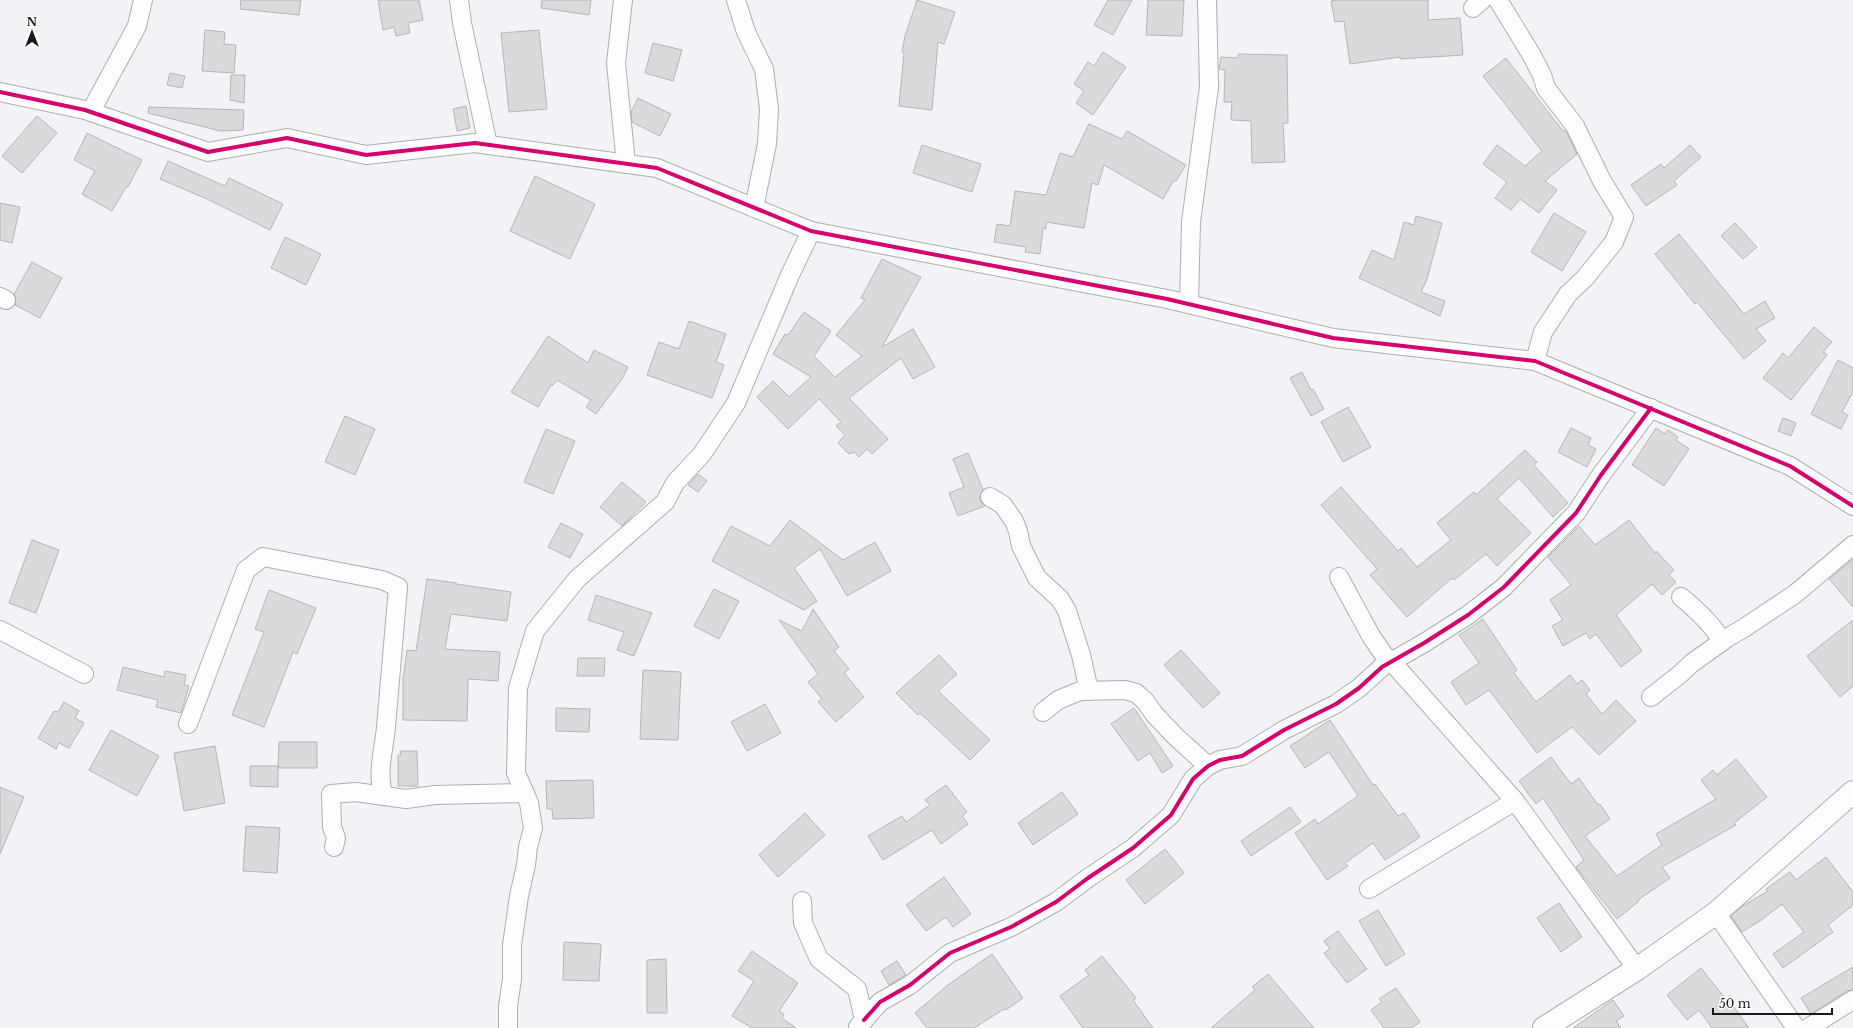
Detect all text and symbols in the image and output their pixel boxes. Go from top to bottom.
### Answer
north arrow [12,12,52,52]
text: N [27,15,38,29]
scale bar [1713,990,1832,1016]
text: 50 m [1719,996,1751,1011]

